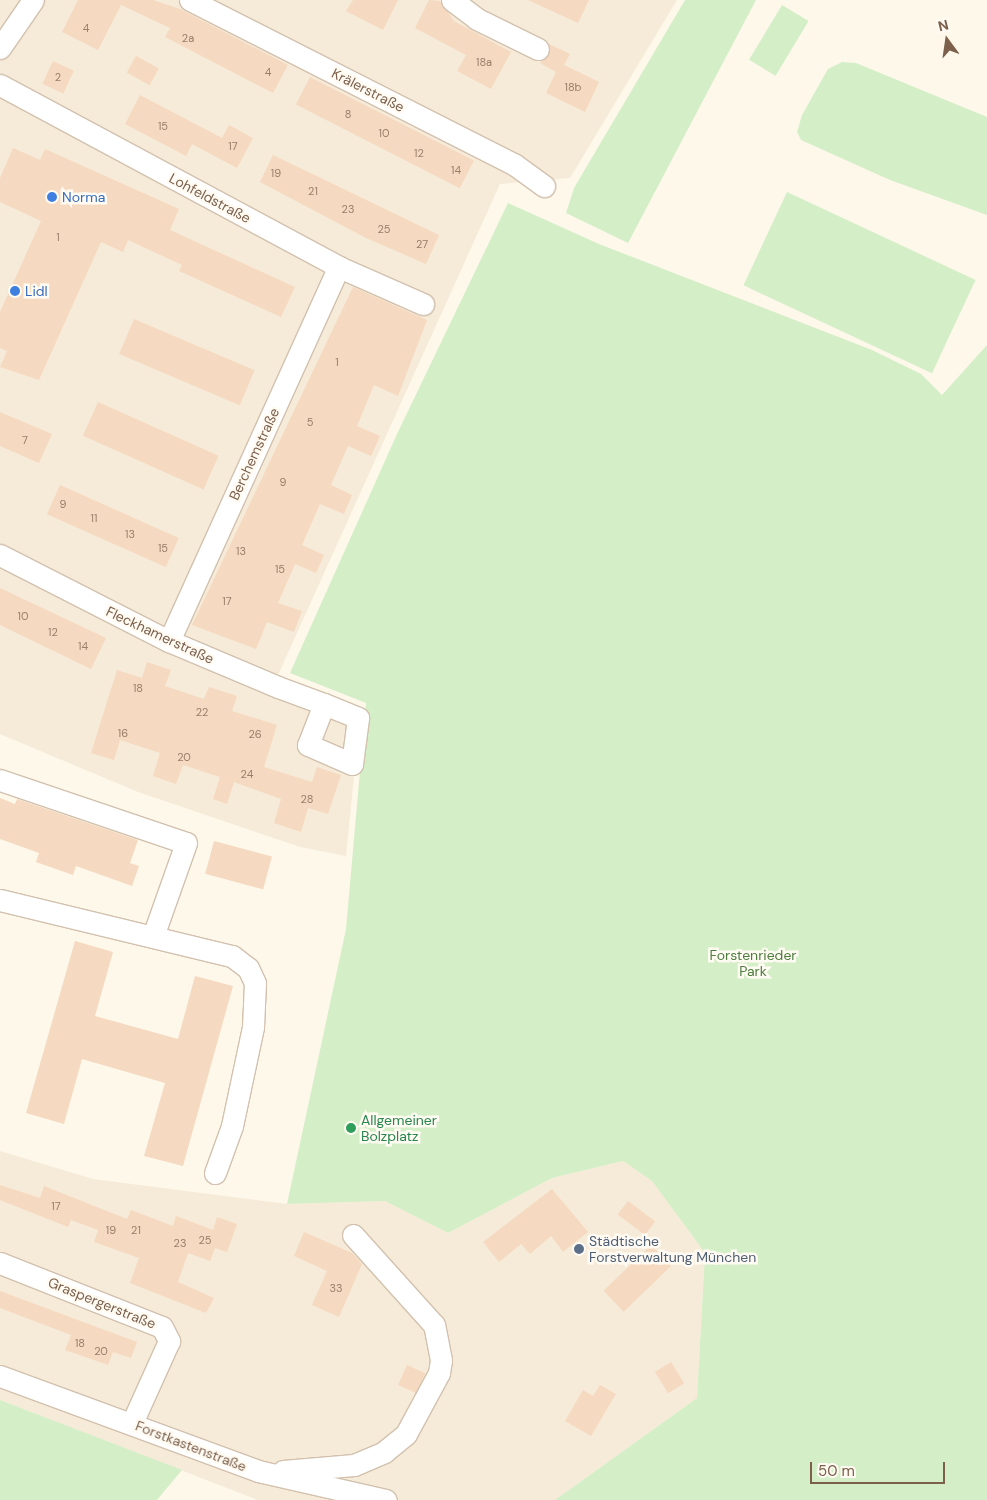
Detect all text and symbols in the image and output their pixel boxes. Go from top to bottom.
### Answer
north arrow [922,15,972,65]
text: N [936,15,951,35]
house number: 4 [83,21,89,35]
house number: 2a [182,31,194,45]
house number: 18a [476,55,492,69]
house number: 4 [265,65,271,79]
street label: Krälerstraße [329,65,407,115]
house number: 2 [55,70,61,84]
house number: 18b [564,80,582,94]
house number: 8 [345,107,351,121]
house number: 15 [158,119,168,133]
house number: 10 [379,126,389,140]
house number: 17 [228,139,238,153]
house number: 12 [414,146,424,160]
house number: 14 [451,163,461,177]
house number: 19 [271,166,281,180]
street label: Lohfeldstraße [166,170,254,226]
house number: 21 [308,184,318,198]
place label: Norma [62,189,105,205]
marker: Norma [46,191,58,203]
house number: 23 [342,202,354,216]
house number: 25 [377,222,391,236]
house number: 1 [56,230,60,244]
house number: 27 [416,237,428,251]
place label: Lidl [25,283,48,299]
marker: Lidl [9,285,21,297]
house number: 1 [335,355,339,369]
street label: Berchemstraße [225,405,283,503]
house number: 5 [307,415,313,429]
house number: 7 [22,433,28,447]
house number: 9 [280,475,286,489]
house number: 9 [60,497,66,511]
house number: 11 [91,511,97,525]
house number: 13 [125,527,135,541]
house number: 15 [158,541,168,555]
house number: 13 [236,544,246,558]
house number: 15 [275,562,285,576]
house number: 17 [222,594,232,608]
street label: Fleckhamerstraße [103,603,217,667]
house number: 10 [18,609,28,623]
house number: 12 [48,625,58,639]
house number: 14 [78,639,88,653]
house number: 18 [133,681,143,695]
house number: 22 [196,705,208,719]
house number: 16 [118,726,128,740]
house number: 26 [248,727,262,741]
house number: 20 [177,750,191,764]
house number: 24 [241,767,253,781]
house number: 28 [301,792,313,806]
park label: Forstenrieder Park [709,947,797,980]
place label: Allgemeiner Bolzplatz [361,1112,437,1144]
marker: Allgemeiner Bolzplatz [345,1122,357,1134]
house number: 17 [51,1199,61,1213]
house number: 19 [106,1223,116,1237]
house number: 21 [131,1223,141,1237]
house number: 25 [198,1233,212,1247]
place label: Städtische Forstverwaltung München [589,1233,756,1266]
house number: 23 [174,1236,186,1250]
marker: Städtische Forstverwaltung München [573,1243,585,1255]
street label: Graspergerstraße [46,1274,158,1332]
house number: 33 [329,1281,343,1295]
house number: 18 [75,1336,85,1350]
house number: 20 [94,1344,108,1358]
street label: Forstkastenstraße [133,1417,249,1475]
scale bar [812,1452,947,1484]
text: 50 m [818,1461,855,1481]

